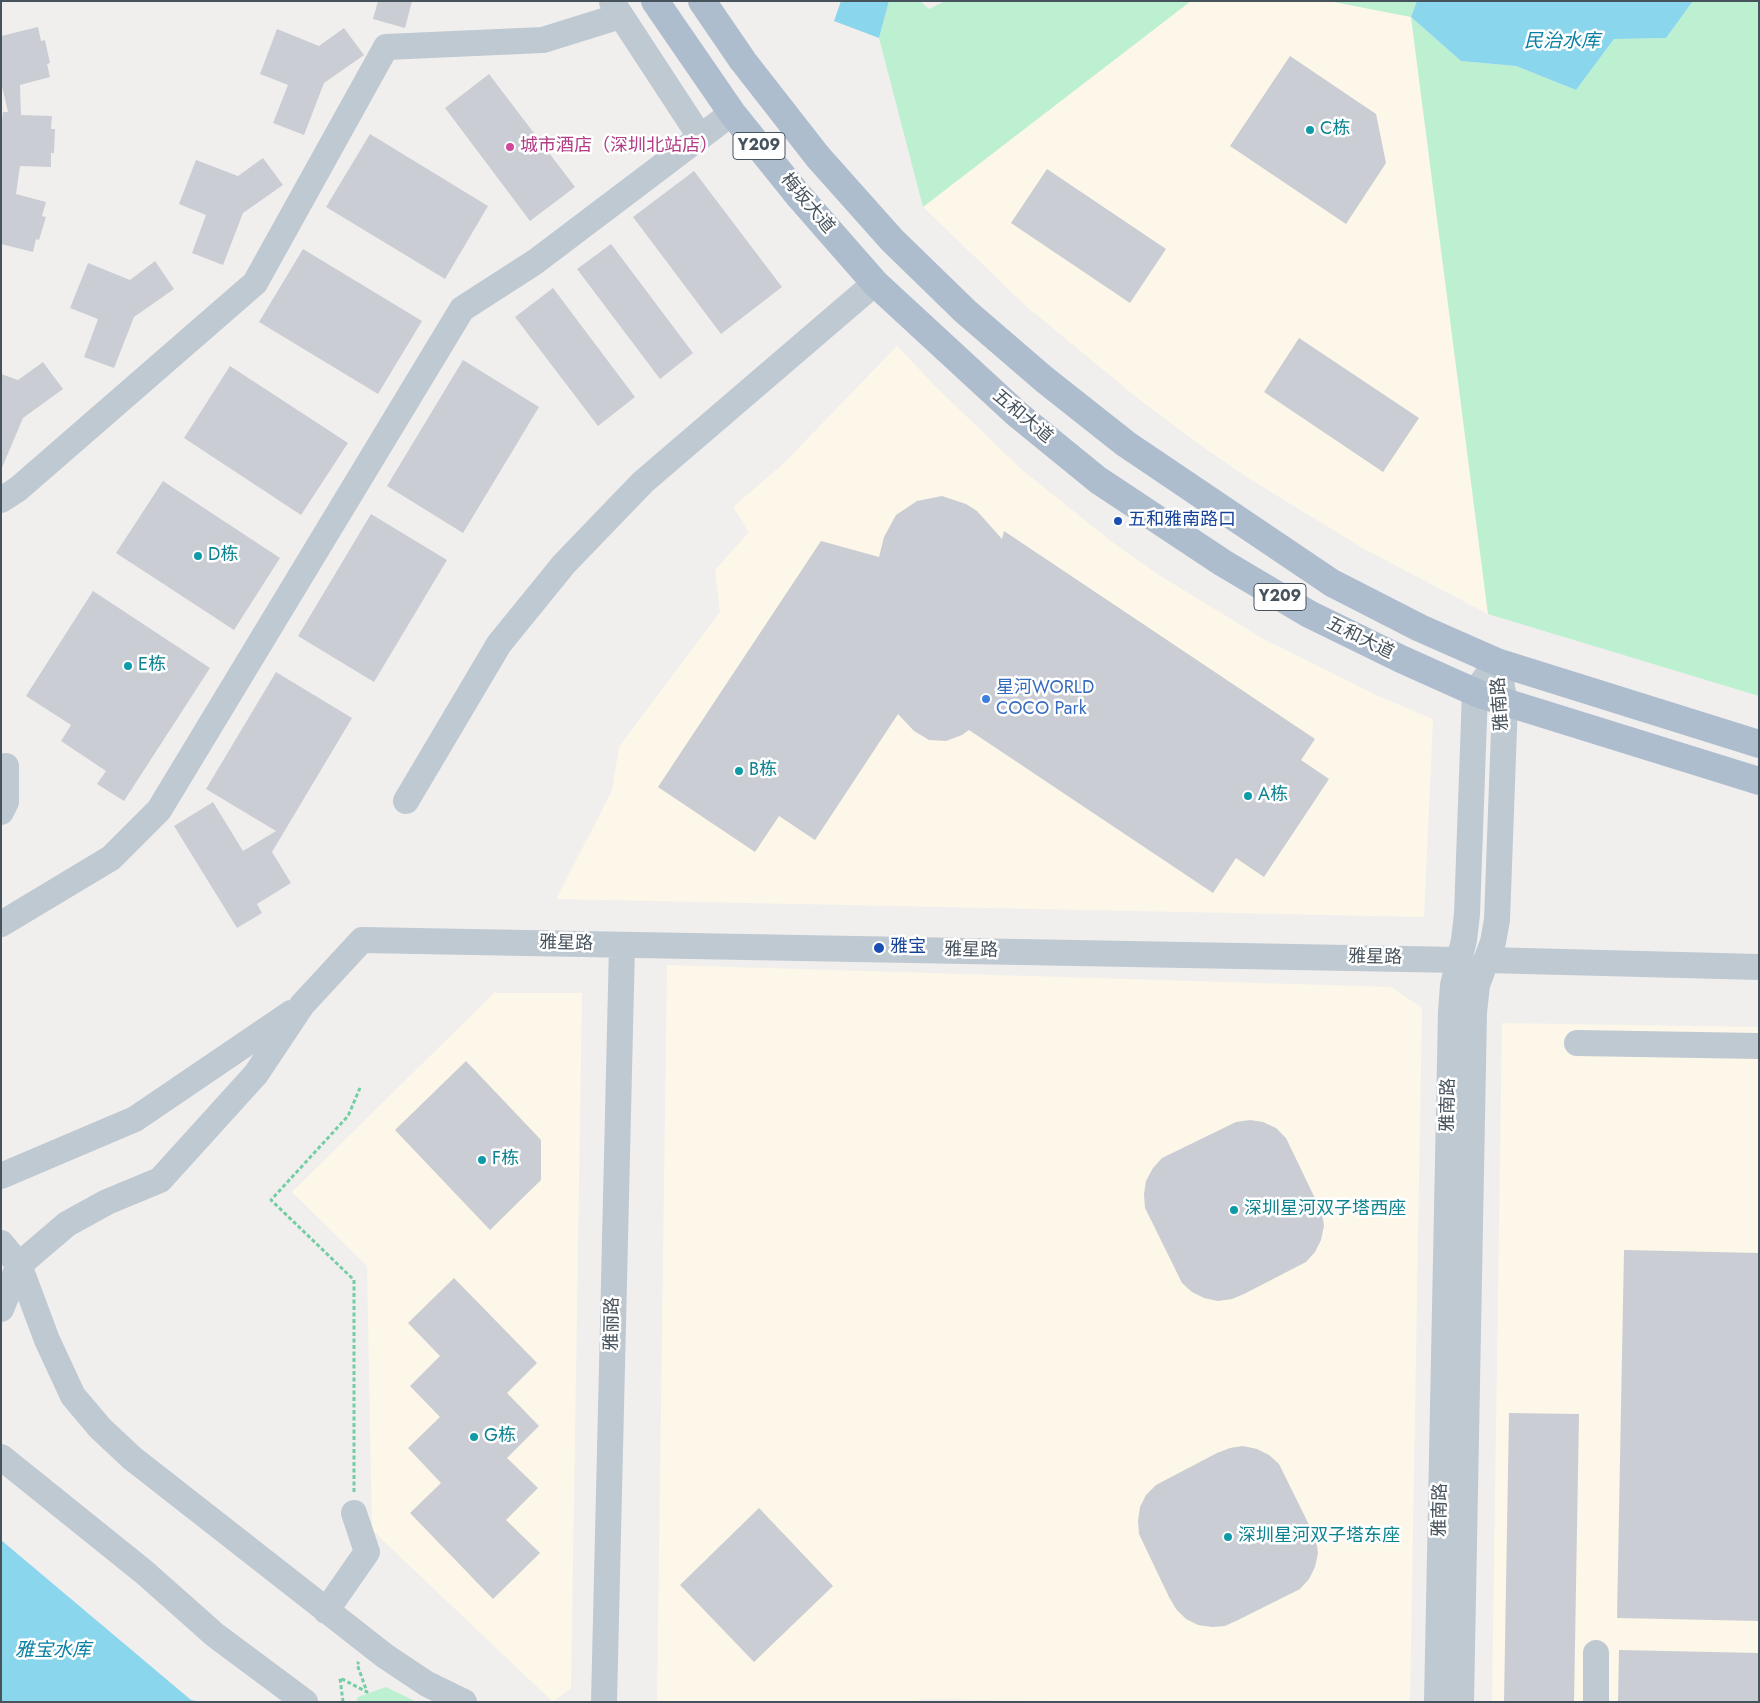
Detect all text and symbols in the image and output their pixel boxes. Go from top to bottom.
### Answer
water label: 民治水库 [1524,31,1600,53]
place label: C栋 [1320,119,1350,141]
marker: C栋 [1304,124,1316,136]
road number: Y209 [733,132,785,160]
place label: 城市酒店（深圳北站店） [520,136,718,158]
marker: 城市酒店（深圳北站店） [504,141,516,153]
street label: 梅坂大道 [776,169,838,239]
street label: 五和大道 [987,386,1057,448]
place label: 五和雅南路口 [1128,510,1236,532]
marker: 五和雅南路口 [1112,515,1124,527]
place label: D栋 [208,545,238,567]
marker: D栋 [192,550,204,562]
road number: Y209 [1254,584,1306,610]
street label: 五和大道 [1323,614,1397,664]
place label: E栋 [138,655,166,677]
marker: E栋 [122,660,134,672]
street label: 雅南路 [1488,676,1514,732]
place label: 星河WORLD COCO Park [996,678,1094,721]
marker: 星河WORLD COCO Park [980,693,992,705]
place label: B栋 [749,760,777,782]
marker: B栋 [733,765,745,777]
place label: A栋 [1258,785,1288,807]
marker: A栋 [1242,790,1254,802]
street label: 雅星路 [539,933,593,955]
place label: 雅宝 [890,937,926,959]
street label: 雅星路 [944,940,998,962]
marker: 雅宝 [872,941,886,955]
street label: 雅星路 [1348,947,1402,969]
street label: 雅南路 [1438,1078,1460,1132]
place label: F栋 [492,1149,519,1171]
marker: F栋 [476,1154,488,1166]
place label: 深圳星河双子塔西座 [1244,1199,1406,1221]
marker: 深圳星河双子塔西座 [1228,1204,1240,1216]
street label: 雅丽路 [602,1297,624,1351]
place label: G栋 [484,1426,516,1448]
marker: G栋 [468,1431,480,1443]
street label: 雅南路 [1430,1483,1452,1537]
place label: 深圳星河双子塔东座 [1238,1526,1400,1548]
marker: 深圳星河双子塔东座 [1222,1531,1234,1543]
water label: 雅宝水库 [15,1640,91,1662]

